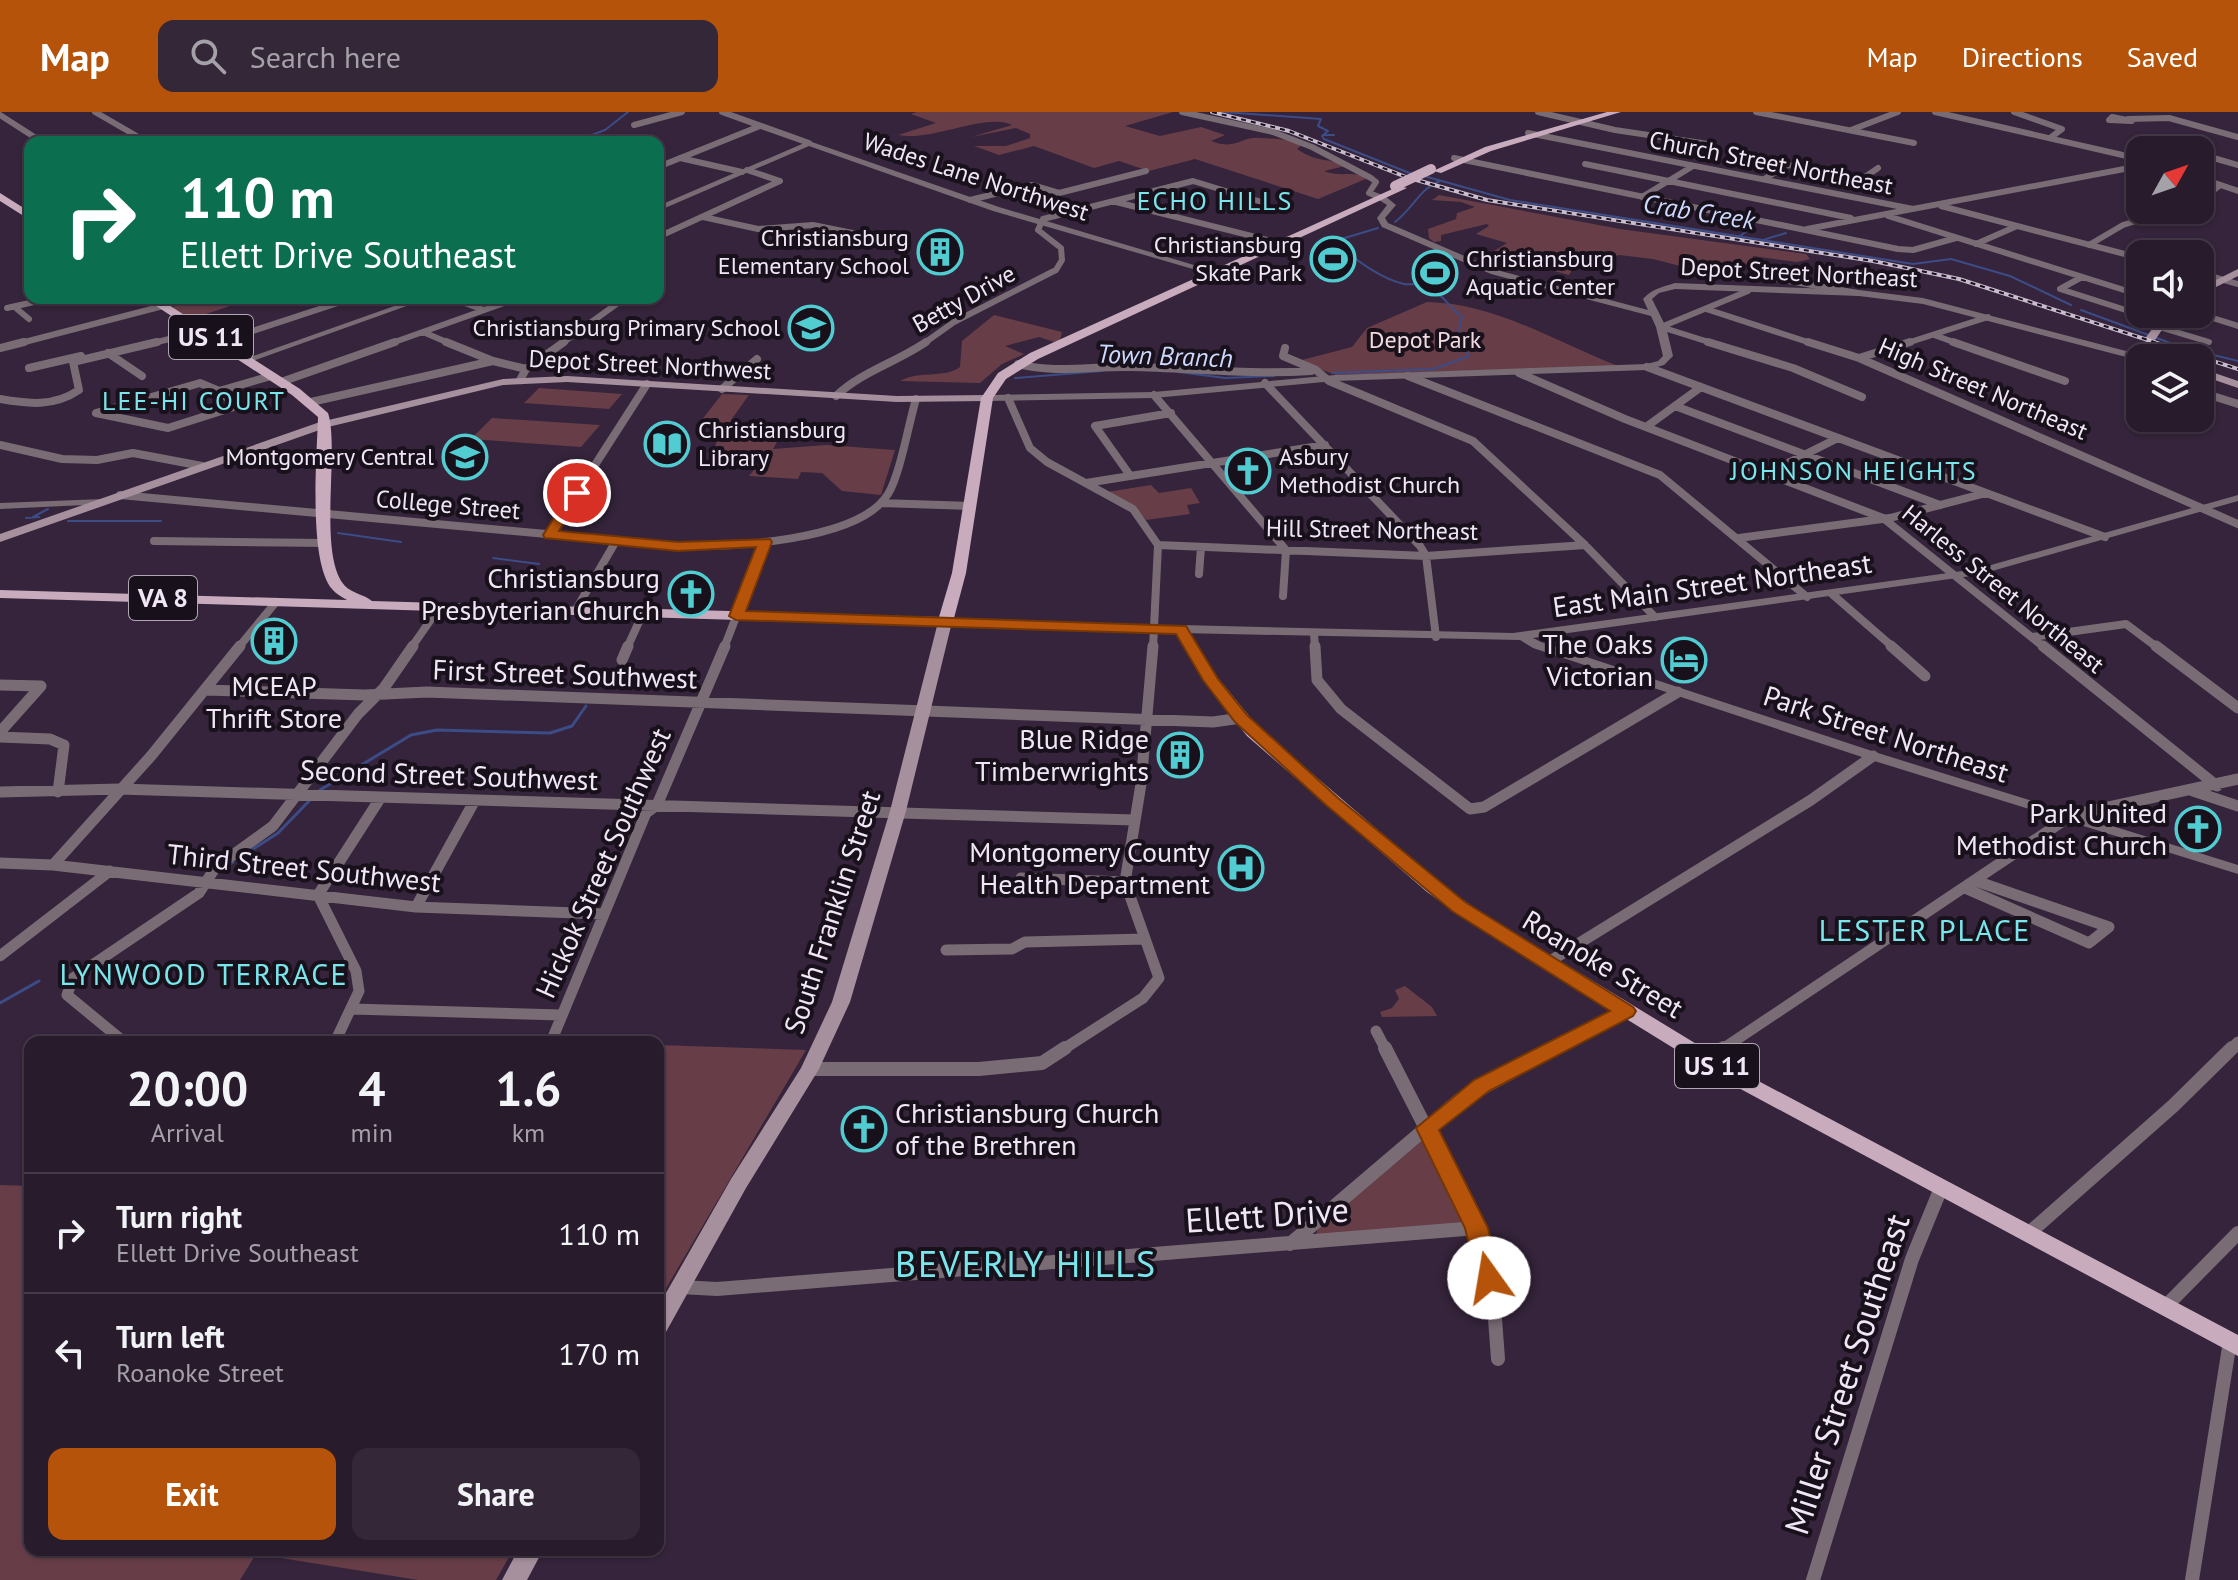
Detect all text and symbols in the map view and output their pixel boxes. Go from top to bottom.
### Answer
search box [158,20,718,92]
text: Map [40,32,110,81]
icon: search [186,34,230,78]
text: Search here [250,37,401,76]
text: Map [1867,38,1918,75]
text: Directions [1962,38,2083,75]
text: Saved [2127,38,2198,75]
street label: Church Street Northeast [1647,124,1896,201]
street label: Wades Lane Northwest [860,125,1093,228]
north arrow [2126,136,2214,224]
map controls [2126,136,2214,432]
text: 110 m [180,161,335,233]
icon: right [48,168,152,272]
district label: ECHO HILLS [1137,184,1293,217]
water label: Crab Creek [1641,186,1759,237]
place label: Christiansburg Elementary School [718,222,909,281]
building icon: Christiansburg Elementary School [916,228,964,276]
place label: Christiansburg Skate Park [1154,229,1302,288]
text: Ellett Drive Southeast [180,231,516,278]
sports icon: Christiansburg Skate Park [1309,235,1357,283]
button: sound [2126,240,2214,328]
place label: Christiansburg Aquatic Center [1466,243,1615,302]
sports icon: Christiansburg Aquatic Center [1411,249,1459,297]
street label: Depot Street Northeast [1680,251,1918,294]
street label: Betty Drive [907,258,1021,340]
school or university icon: Christiansburg Primary School [787,304,835,352]
place label: Christiansburg Primary School [473,312,780,343]
road number: US 11 [169,315,253,359]
park label: Depot Park [1369,324,1482,355]
street label: High Street Northeast [1874,330,2092,447]
water label: Town Branch [1097,337,1234,374]
street label: Depot Street Northwest [528,343,772,386]
button: layers [2126,344,2214,432]
district label: LEE-HI COURT [102,384,286,417]
place label: Christiansburg Library [698,414,846,473]
library icon: Christiansburg Library [643,420,691,468]
school or university icon: Montgomery Central [441,433,489,481]
place label: Montgomery Central [225,441,434,472]
place label: Asbury Methodist Church [1279,441,1460,500]
church icon: Asbury Methodist Church [1224,447,1272,495]
district label: JOHNSON HEIGHTS [1730,454,1977,487]
pin [543,459,611,527]
icon: arrive [555,471,599,515]
street label: College Street [375,483,521,526]
street label: Harless Street Northeast [1896,498,2111,680]
street label: Hill Street Northeast [1266,512,1478,547]
street label: East Main Street Northeast [1550,544,1874,625]
place label: Christiansburg Presbyterian Church [421,559,660,628]
church icon: Christiansburg Presbyterian Church [667,570,715,618]
road number: VA 8 [129,576,197,620]
building icon: MCEAP Thrift Store [250,617,298,665]
place label: The Oaks Victorian [1542,625,1653,694]
hotel icon: The Oaks Victorian [1660,636,1708,684]
street label: First Street Southwest [432,650,698,697]
place label: MCEAP Thrift Store [206,667,342,736]
street label: Park Street Northeast [1759,676,2014,791]
place label: Blue Ridge Timberwrights [975,720,1149,789]
street label: Hickok Street Southwest [526,722,679,1004]
building icon: Blue Ridge Timberwrights [1156,731,1204,779]
street label: Second Street Southwest [299,751,599,798]
street label: South Franklin Street [775,785,888,1038]
place label: Park United Methodist Church [1956,794,2167,863]
church icon: Park United Methodist Church [2174,805,2222,853]
place label: Montgomery County Health Department [969,833,1210,902]
street label: Third Street Southwest [165,835,443,900]
hospital icon: Montgomery County Health Department [1217,844,1265,892]
street label: Roanoke Street [1516,901,1691,1026]
district label: LESTER PLACE [1819,910,2031,949]
district label: LYNWOOD TERRACE [60,954,348,993]
road number: US 11 [1675,1044,1759,1088]
text: 20:00 [126,1057,248,1119]
text: 4 [358,1057,385,1119]
text: 1.6 [495,1057,562,1119]
place label: Christiansburg Church of the Brethren [895,1094,1159,1163]
church icon: Christiansburg Church of the Brethren [840,1105,888,1153]
text: Arrival [151,1116,224,1149]
text: min [351,1116,393,1149]
text: km [512,1116,545,1149]
street label: Ellett Drive [1184,1186,1350,1242]
text: Turn right [116,1197,242,1236]
street label: Miller Street Southeast [1773,1207,1919,1540]
icon: right [48,1211,92,1255]
text: 110 m [559,1214,640,1253]
text: Ellett Drive Southeast [116,1236,359,1269]
position arrow [1447,1236,1531,1320]
district label: BEVERLY HILLS [895,1240,1157,1287]
text: Turn left [116,1317,224,1356]
icon: left [48,1331,92,1375]
text: 170 m [559,1334,640,1373]
text: Roanoke Street [116,1356,284,1389]
button: Exit [48,1448,336,1540]
button: Share [352,1448,640,1540]

